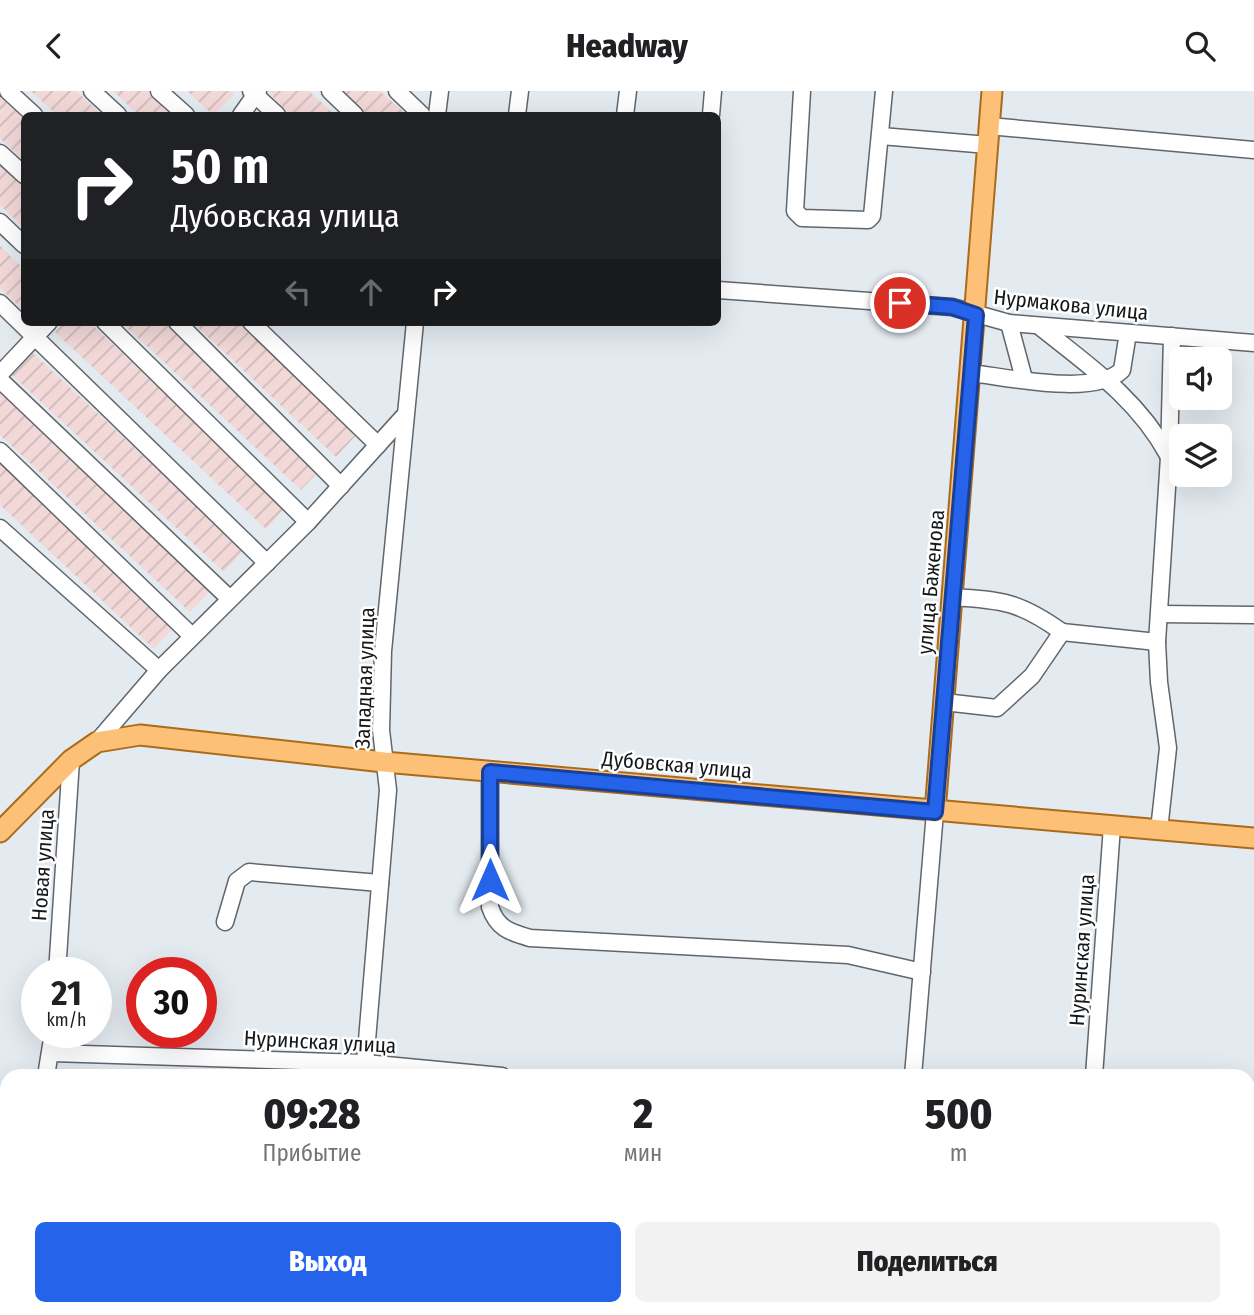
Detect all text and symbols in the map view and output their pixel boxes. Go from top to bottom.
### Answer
icon: back [35,27,73,65]
text: Headway [566,27,688,65]
icon: search [1181,27,1219,65]
text: 50 m [171,137,269,196]
icon: right [56,140,147,231]
text: Дубовская улица [171,197,400,235]
icon: left [279,273,317,311]
icon: ahead [352,273,390,311]
icon: right [425,273,463,311]
pin [870,273,930,333]
icon: arrive [881,284,919,322]
street label: Нурмакова улица [992,284,1150,326]
map controls [1169,347,1232,487]
button: sound [1169,347,1232,410]
button: layers [1169,424,1232,487]
street label: улица Баженова [912,508,950,656]
street label: Западная улица [350,607,380,749]
street label: Дубовская улица [600,745,753,784]
street label: Новая улица [26,808,60,922]
position arrow [453,843,527,917]
street label: Нуринская улица [1064,873,1100,1027]
speed limit sign: 30 [126,957,217,1048]
text: 21 [51,972,82,1014]
text: km/h [46,1009,87,1031]
street label: Нуринская улица [243,1025,397,1059]
text: 09:28 [263,1089,360,1139]
text: 2 [633,1089,653,1139]
text: 500 [925,1089,992,1139]
text: Прибытие [263,1139,361,1167]
text: мин [624,1139,662,1167]
text: m [950,1139,968,1167]
button: Выход [35,1222,621,1302]
button: Поделиться [635,1222,1220,1302]

